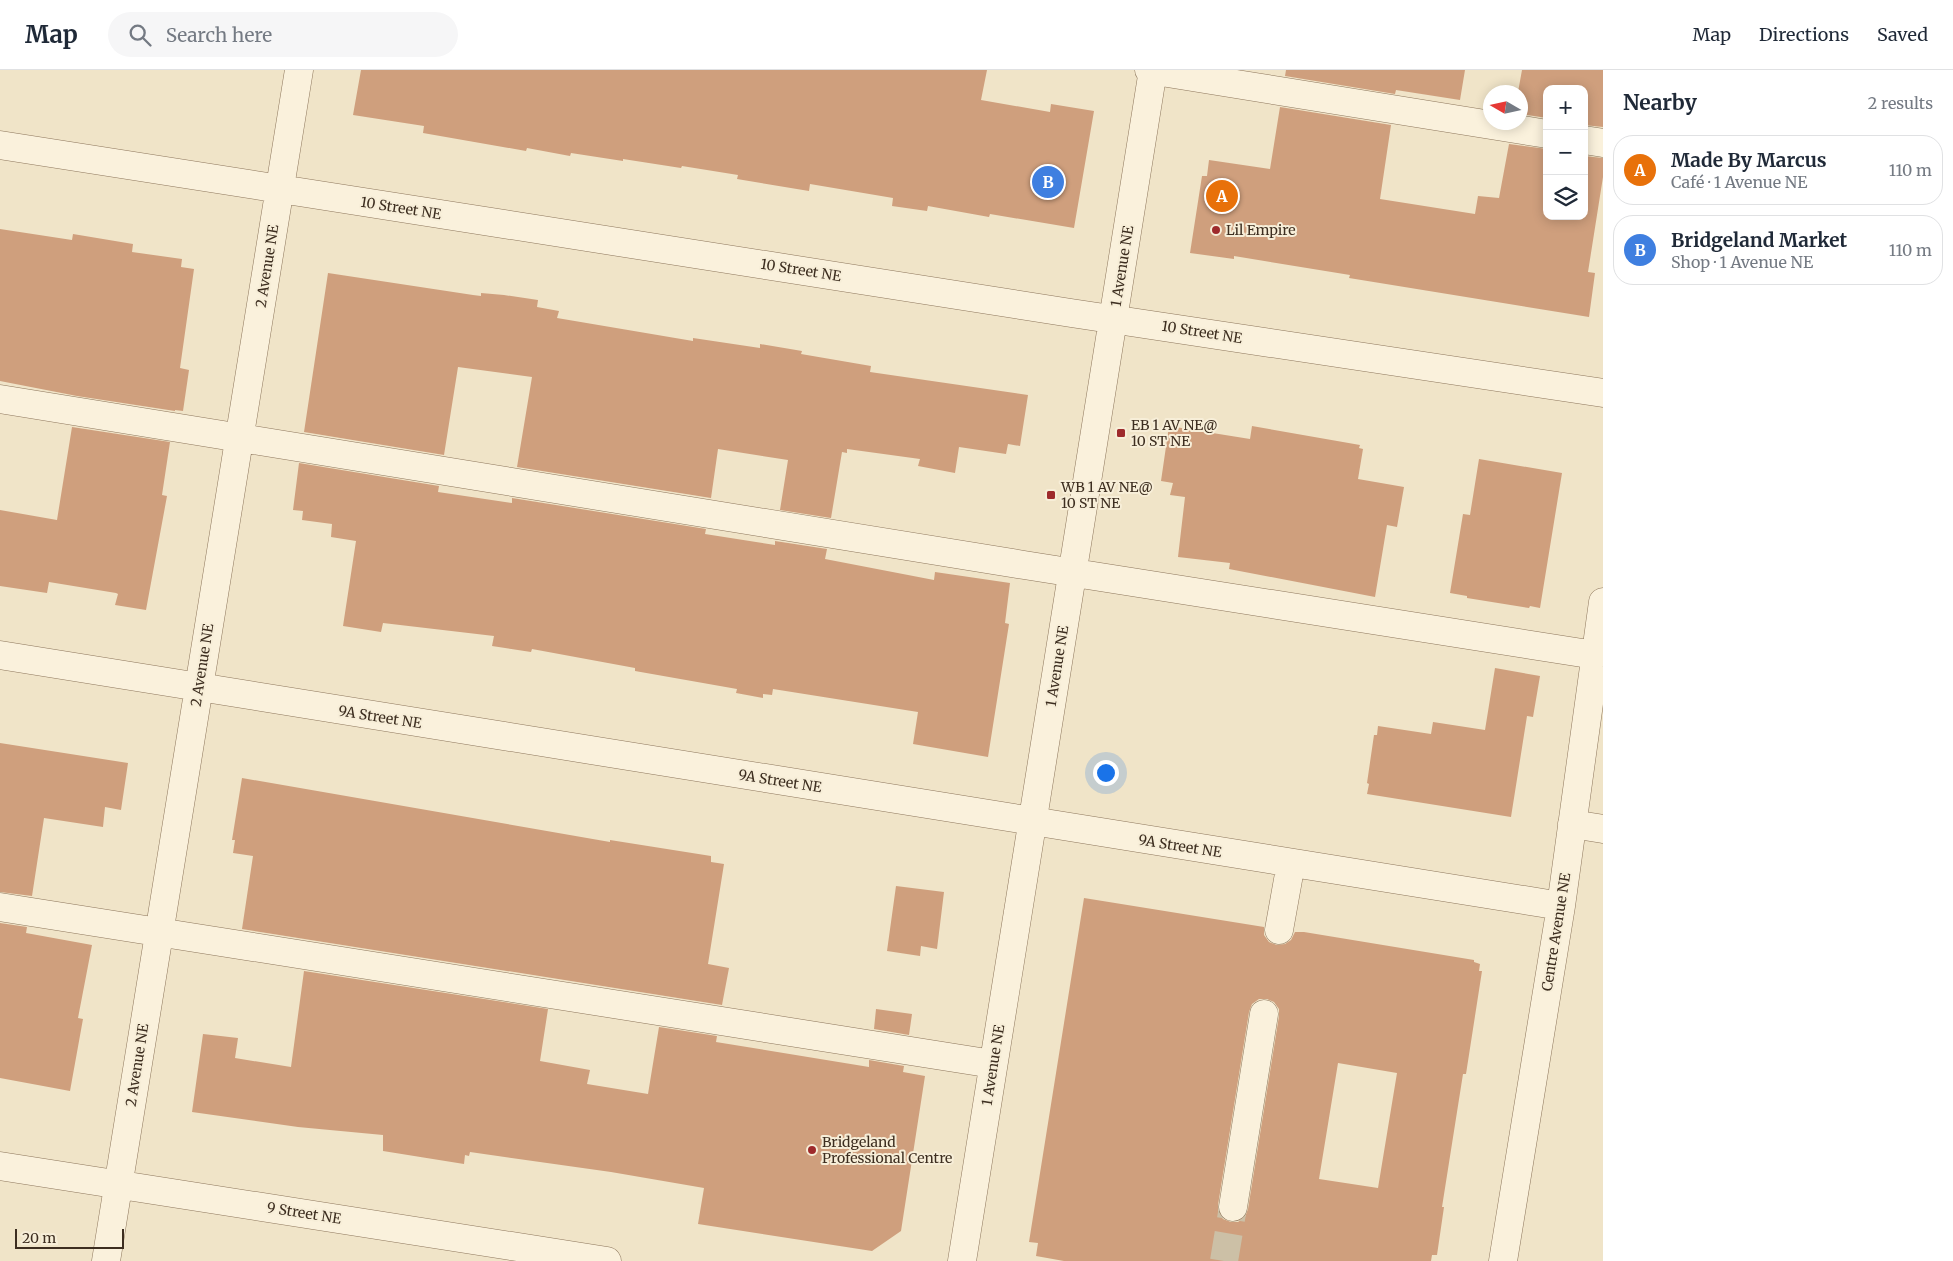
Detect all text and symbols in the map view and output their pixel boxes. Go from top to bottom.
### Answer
search box [108,12,458,57]
text: Map [25,19,78,50]
icon: search [126,21,154,49]
text: Search here [166,23,272,47]
text: Map [1693,23,1731,46]
text: Directions [1759,23,1849,46]
text: Saved [1877,23,1928,46]
north arrow [1483,85,1528,130]
map controls [1543,85,1588,220]
button: + [1543,85,1588,130]
text: Nearby [1623,89,1697,116]
text: 2 results [1868,93,1933,113]
button: − [1543,130,1588,175]
text: Made By Marcus [1671,148,1827,172]
text: A [1634,160,1646,180]
text: 110 m [1889,160,1932,180]
pin: B [1032,163,1064,201]
text: Café · 1 Avenue NE [1671,172,1807,192]
button: layers [1543,175,1588,220]
pin: A [1206,177,1238,215]
street label: 10 Street NE [359,193,443,223]
place label: Lil Empire [1226,221,1296,239]
street label: 2 Avenue NE [252,223,282,309]
street label: 1 Avenue NE [1107,224,1137,308]
marker: Lil Empire [1210,224,1222,236]
text: Bridgeland Market [1671,228,1847,252]
text: B [1634,240,1646,260]
text: 110 m [1889,240,1932,260]
text: Shop · 1 Avenue NE [1671,252,1813,272]
street label: 10 Street NE [759,255,843,285]
street label: 10 Street NE [1160,317,1244,347]
place label: EB 1 AV NE@ 10 ST NE [1131,416,1217,450]
marker: EB 1 AV NE@ 10 ST NE [1115,427,1127,439]
place label: WB 1 AV NE@ 10 ST NE [1060,478,1153,512]
marker: WB 1 AV NE@ 10 ST NE [1045,489,1057,501]
street label: 2 Avenue NE [187,622,217,708]
street label: 1 Avenue NE [1042,624,1072,708]
street label: 9A Street NE [337,702,423,732]
your location [1093,760,1119,786]
street label: 9A Street NE [737,766,823,796]
street label: 9A Street NE [1137,831,1223,861]
street label: Centre Avenue NE [1538,871,1574,992]
street label: 2 Avenue NE [122,1022,152,1108]
street label: 1 Avenue NE [978,1023,1008,1107]
place label: Bridgeland Professional Centre [822,1133,952,1167]
marker: Bridgeland Professional Centre [806,1144,818,1156]
street label: 9 Street NE [266,1198,343,1228]
scale bar [15,1226,124,1249]
text: 20 m [22,1229,56,1247]

